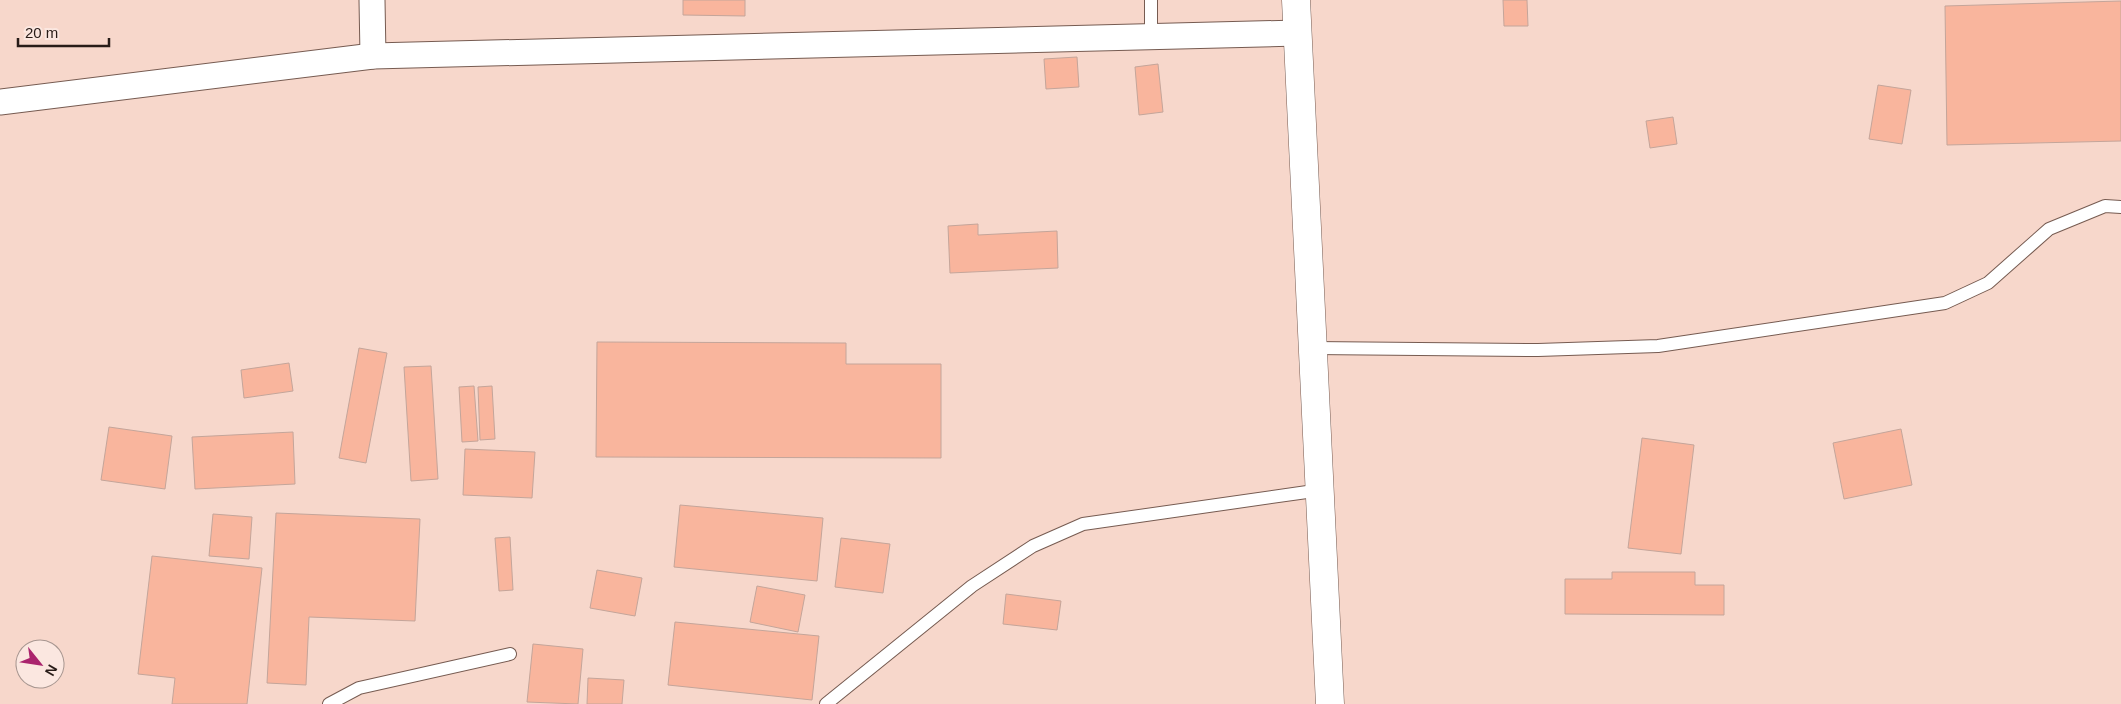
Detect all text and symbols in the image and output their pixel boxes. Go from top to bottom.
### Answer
scale bar [18,15,109,47]
text: 20 m [25,24,58,41]
north arrow [15,639,65,689]
text: N [42,662,61,679]

